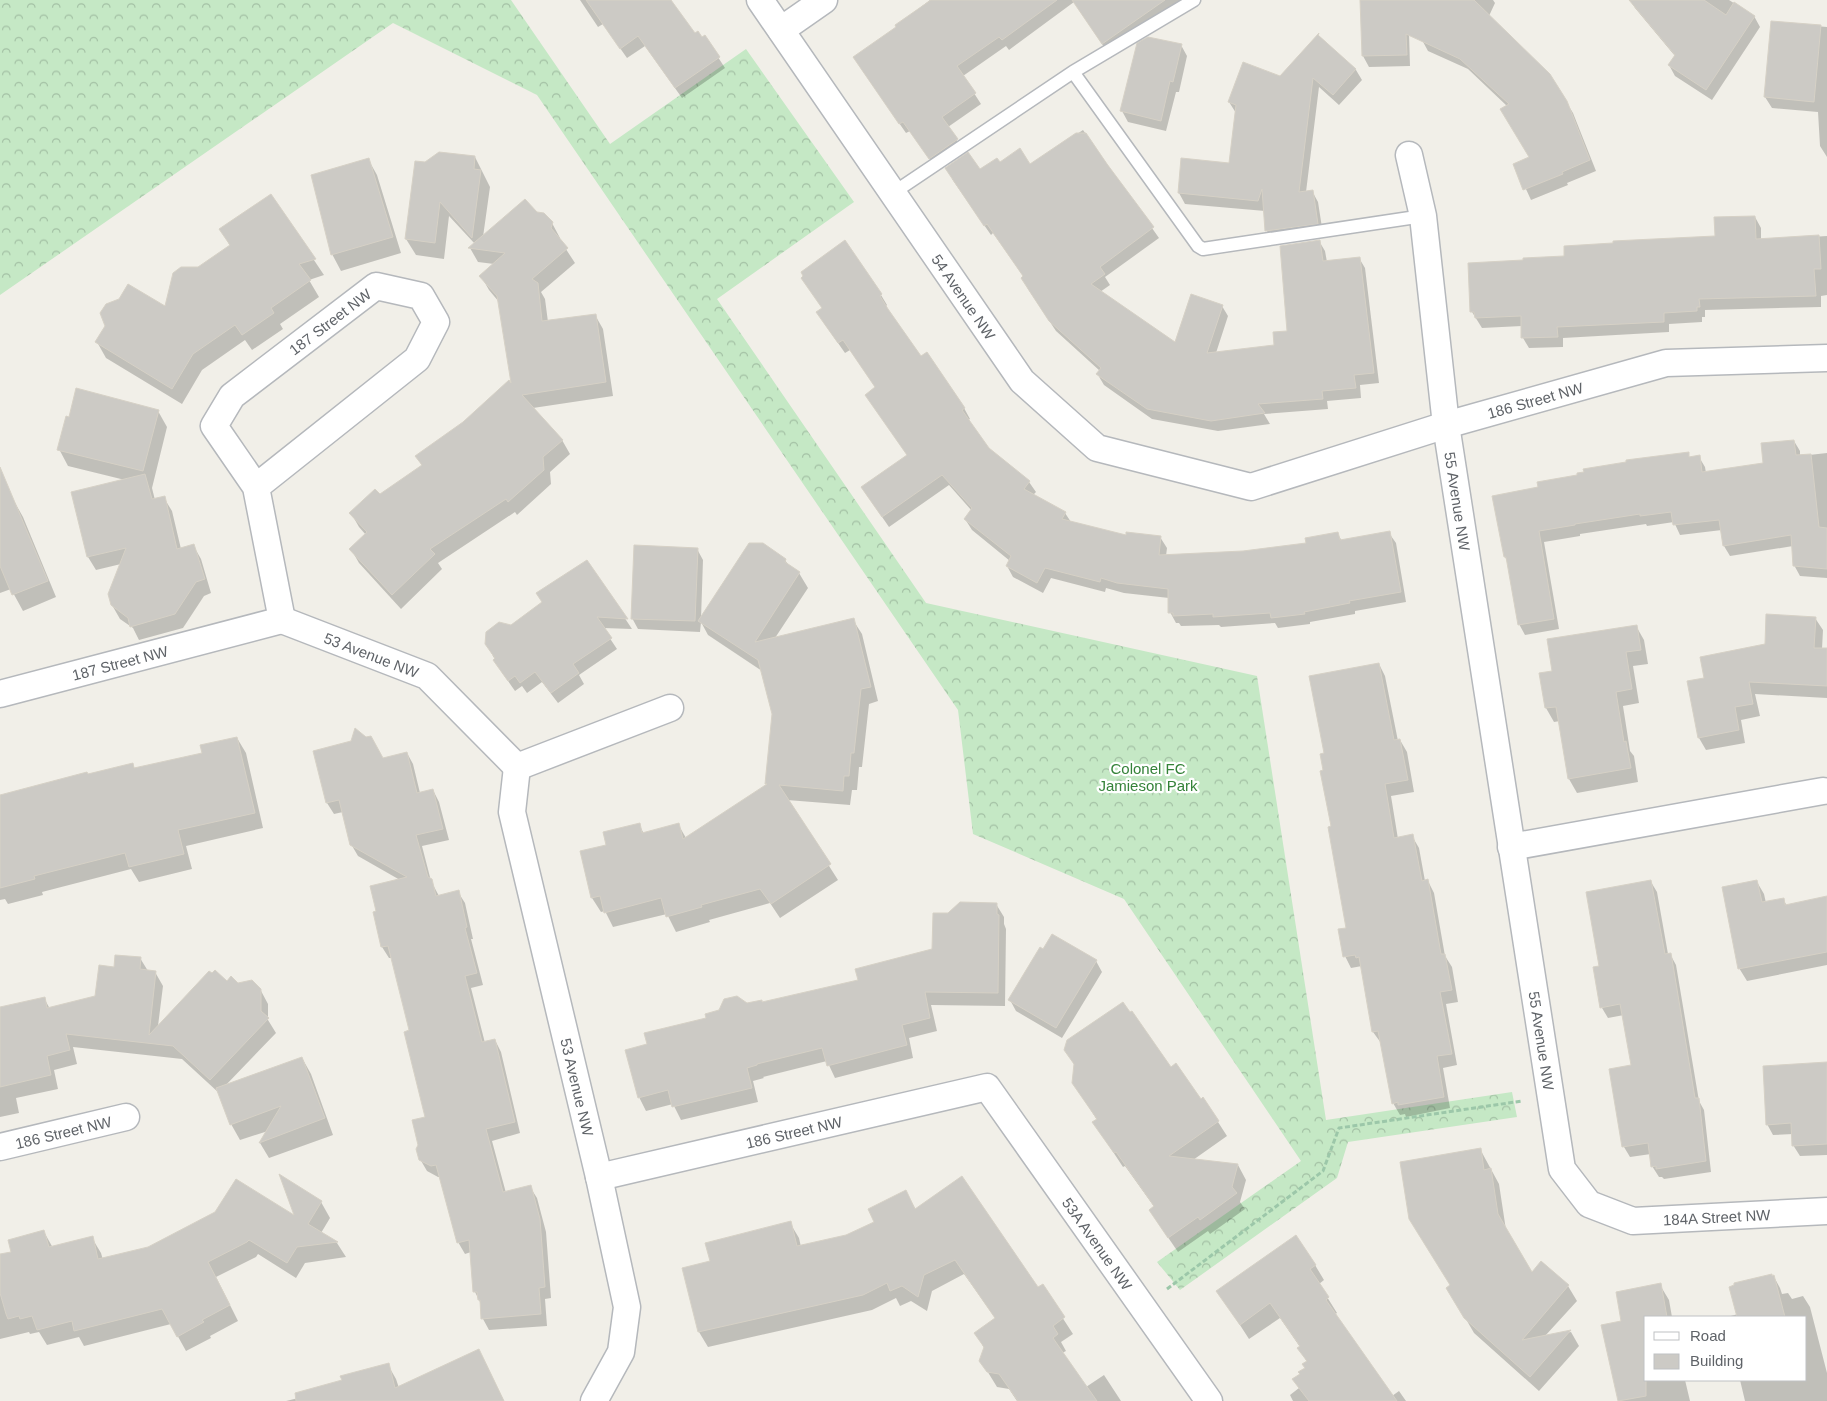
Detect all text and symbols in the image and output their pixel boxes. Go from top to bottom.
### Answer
street label: 54 Avenue NW [929,251,1000,343]
street label: 187 Street NW [285,284,375,358]
street label: 186 Street NW [1485,378,1586,421]
street label: 55 Avenue NW [1442,451,1474,553]
street label: 53 Avenue NW [322,629,422,681]
street label: 187 Street NW [70,642,171,683]
park label: Colonel FC Jamieson Park [1098,760,1198,794]
street label: 55 Avenue NW [1526,990,1558,1092]
street label: 53 Avenue NW [558,1036,598,1138]
street label: 186 Street NW [13,1112,114,1152]
street label: 186 Street NW [744,1112,845,1151]
street label: 53A Avenue NW [1059,1194,1137,1294]
street label: 184A Street NW [1662,1205,1772,1228]
legend [1644,1316,1807,1381]
text: Road [1690,1327,1726,1344]
text: Building [1690,1352,1743,1369]

